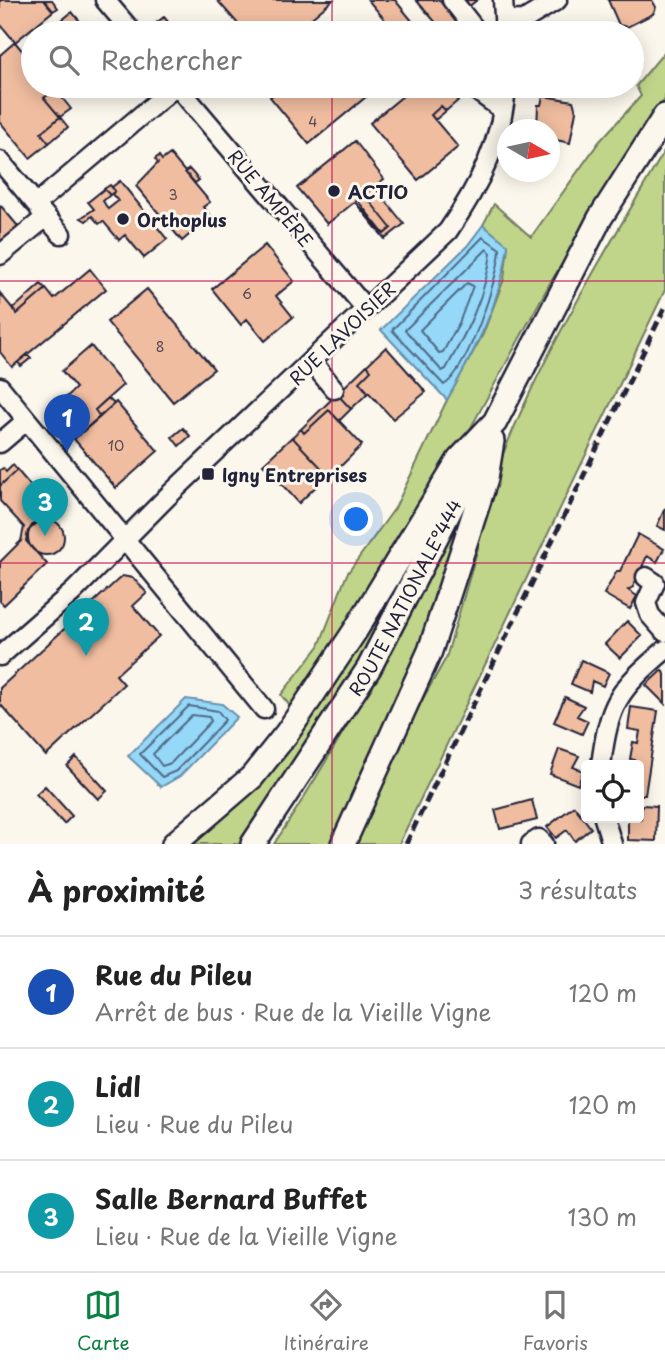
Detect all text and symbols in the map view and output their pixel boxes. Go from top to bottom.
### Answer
search box [21,21,644,98]
text: Rechercher [101,40,242,79]
icon: search [45,41,83,79]
house number: 4 [308,111,318,132]
north arrow [497,119,560,182]
street label: RUE AMPÈRE [222,143,320,253]
place label: ACTIO [348,178,408,205]
marker: ACTIO [326,183,342,199]
house number: 3 [168,184,178,205]
place label: Orthoplus [137,206,227,233]
marker: Orthoplus [115,211,131,227]
street label: RUE LAVOISIER [283,275,401,391]
house number: 6 [242,283,252,304]
house number: 8 [156,336,164,357]
pin: 1 [44,394,90,452]
house number: 10 [108,435,124,456]
place label: Igny Entreprises [222,461,367,488]
marker: Igny Entreprises [200,466,216,482]
pin: 3 [22,478,68,536]
street label: ROUTE NATIONALE°444 [341,494,467,701]
your location [339,502,373,536]
pin: 2 [63,598,109,656]
map controls [581,760,644,823]
button: locate [581,760,644,823]
text: À proximité [28,867,205,912]
text: 3 résultats [518,872,637,907]
text: Rue du Pileu [95,955,253,994]
text: 1 [46,975,57,1010]
text: 120 m [569,975,637,1010]
text: Arrêt de bus · Rue de la Vieille Vigne [95,994,492,1029]
text: Lidl [95,1067,141,1106]
text: 2 [43,1087,59,1122]
text: 120 m [569,1087,637,1122]
text: Lieu · Rue du Pileu [95,1106,293,1141]
text: Salle Bernard Buffet [95,1179,367,1218]
text: 3 [43,1199,59,1234]
text: 130 m [567,1199,637,1234]
text: Lieu · Rue de la Vieille Vigne [95,1218,398,1253]
tab: Carte [77,1286,130,1356]
tab: Itinéraire [284,1286,369,1356]
tab: Favoris [523,1286,588,1356]

